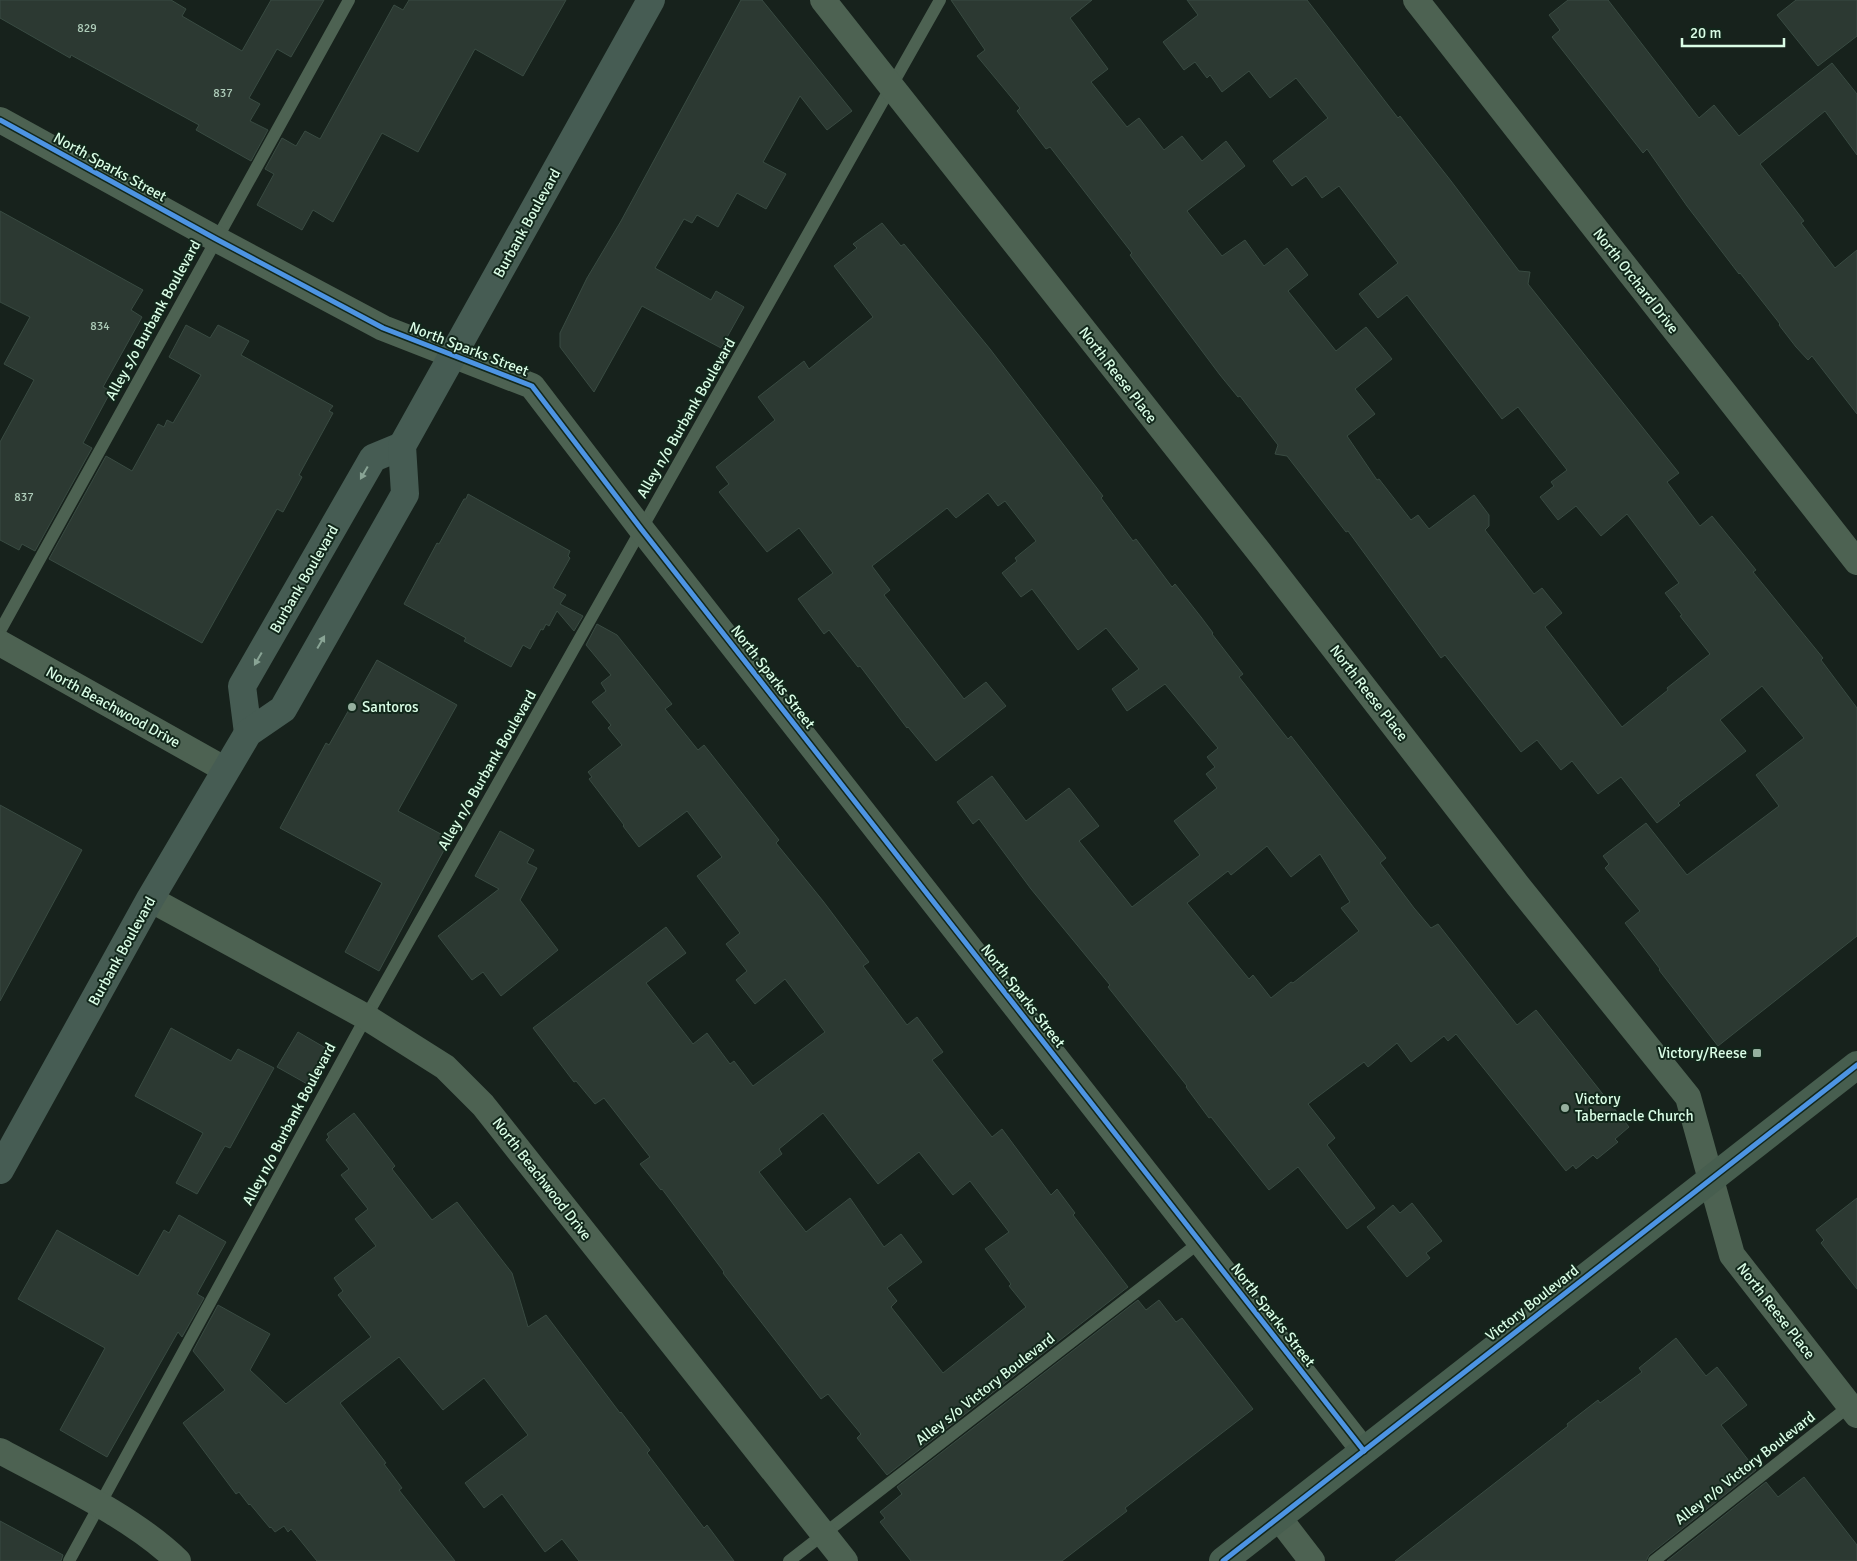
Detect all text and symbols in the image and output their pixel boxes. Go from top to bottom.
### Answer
scale bar [1682,15,1784,47]
house number: 829 [77,21,97,36]
text: 20 m [1690,24,1721,42]
house number: 837 [213,86,233,101]
street label: North Sparks Street [50,128,170,206]
street label: Burbank Boulevard [490,165,564,281]
street label: North Orchard Drive [1589,225,1683,337]
street label: Alley s/o Burbank Boulevard [101,237,205,403]
street label: North Sparks Street [407,318,531,380]
house number: 834 [90,319,110,334]
street label: North Reese Place [1075,323,1161,427]
street label: Alley n/o Burbank Boulevard [633,335,739,501]
one-way arrow [360,465,368,480]
house number: 837 [14,490,34,505]
street label: Burbank Boulevard [266,522,342,636]
street label: North Sparks Street [727,622,819,732]
one-way arrow [316,636,325,649]
street label: North Reese Place [1326,641,1412,745]
one-way arrow [253,653,262,666]
street label: North Beachwood Drive [43,663,183,751]
street label: Alley n/o Burbank Boulevard [434,687,540,853]
place label: Santoros [362,698,419,716]
marker: Santoros [346,701,358,713]
street label: Burbank Boulevard [85,893,159,1009]
street label: North Sparks Street [977,941,1069,1051]
street label: Alley n/o Burbank Boulevard [238,1040,340,1208]
place label: Victory/Reese [1658,1044,1747,1062]
marker: Victory/Reese [1751,1047,1763,1059]
place label: Victory Tabernacle Church [1575,1090,1694,1125]
marker: Victory Tabernacle Church [1559,1102,1571,1114]
street label: North Beachwood Drive [489,1114,595,1244]
street label: North Reese Place [1733,1259,1819,1363]
street label: North Sparks Street [1227,1260,1319,1370]
street label: Victory Boulevard [1482,1261,1582,1345]
street label: Alley s/o Victory Boulevard [912,1329,1058,1449]
street label: Alley n/o Victory Boulevard [1671,1408,1819,1528]

